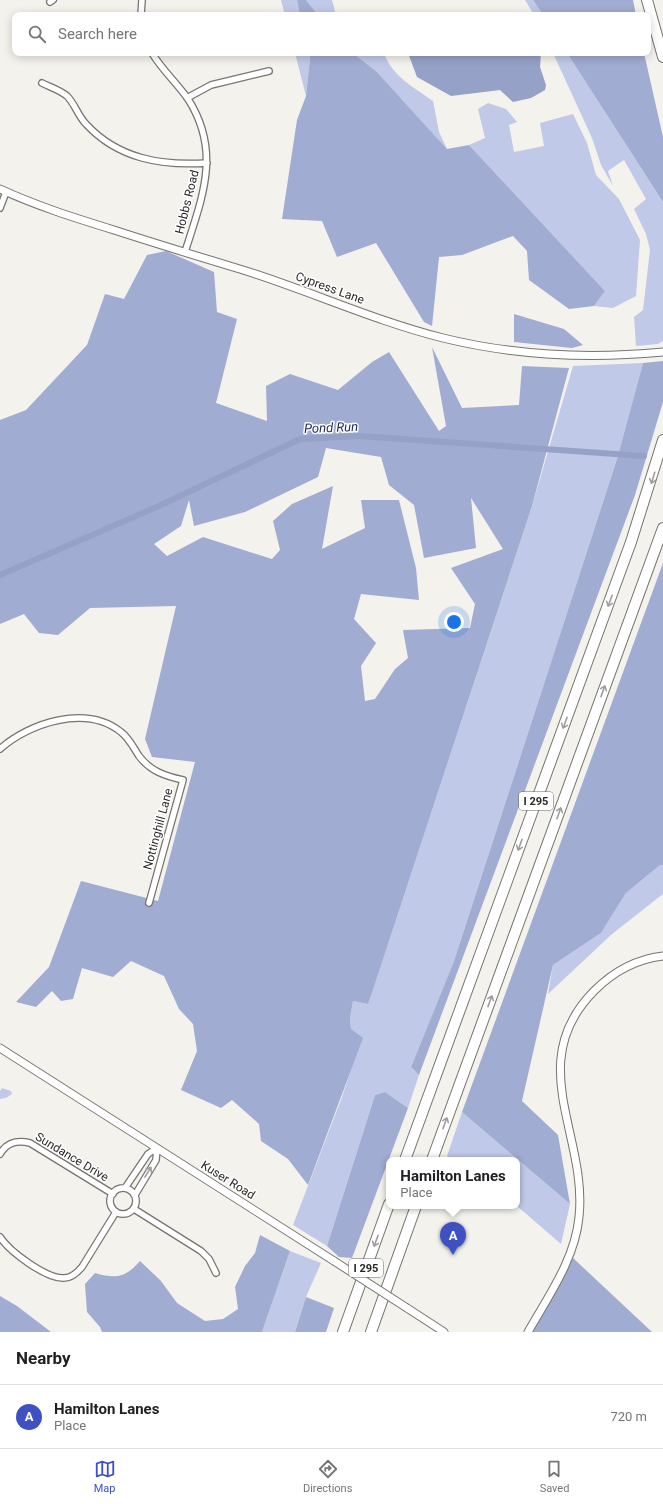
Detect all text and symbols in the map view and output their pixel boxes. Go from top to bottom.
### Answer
search box [12,12,651,56]
icon: search [26,23,48,45]
text: Search here [58,25,137,43]
street label: Hobbs Road [172,168,202,236]
street label: Cypress Lane [294,269,366,307]
water label: Pond Run [304,419,358,436]
one-way arrow [649,471,656,484]
one-way arrow [605,594,613,606]
your location [444,612,464,632]
one-way arrow [600,686,608,698]
one-way arrow [560,716,568,728]
street label: Nottinghill Lane [140,787,176,871]
road number: I 295 [519,792,553,810]
one-way arrow [556,807,563,820]
one-way arrow [516,838,524,850]
one-way arrow [487,996,495,1008]
one-way arrow [442,1118,450,1130]
street label: Sundance Drive [33,1130,111,1184]
popup [386,1157,520,1209]
street label: Kuser Road [198,1158,258,1202]
one-way arrow [144,1167,152,1178]
text: Hamilton Lanes [400,1167,506,1185]
text: Place [400,1185,432,1200]
pin: A [440,1222,466,1255]
one-way arrow [371,1235,379,1247]
road number: I 295 [349,1259,383,1277]
text: Nearby [16,1348,71,1368]
text: Hamilton Lanes [54,1400,159,1418]
text: A [25,1409,33,1424]
text: 720 m [610,1409,647,1424]
text: Place [54,1418,86,1433]
tab: Map [94,1458,116,1495]
tab: Directions [303,1458,352,1495]
tab: Saved [540,1458,569,1495]

